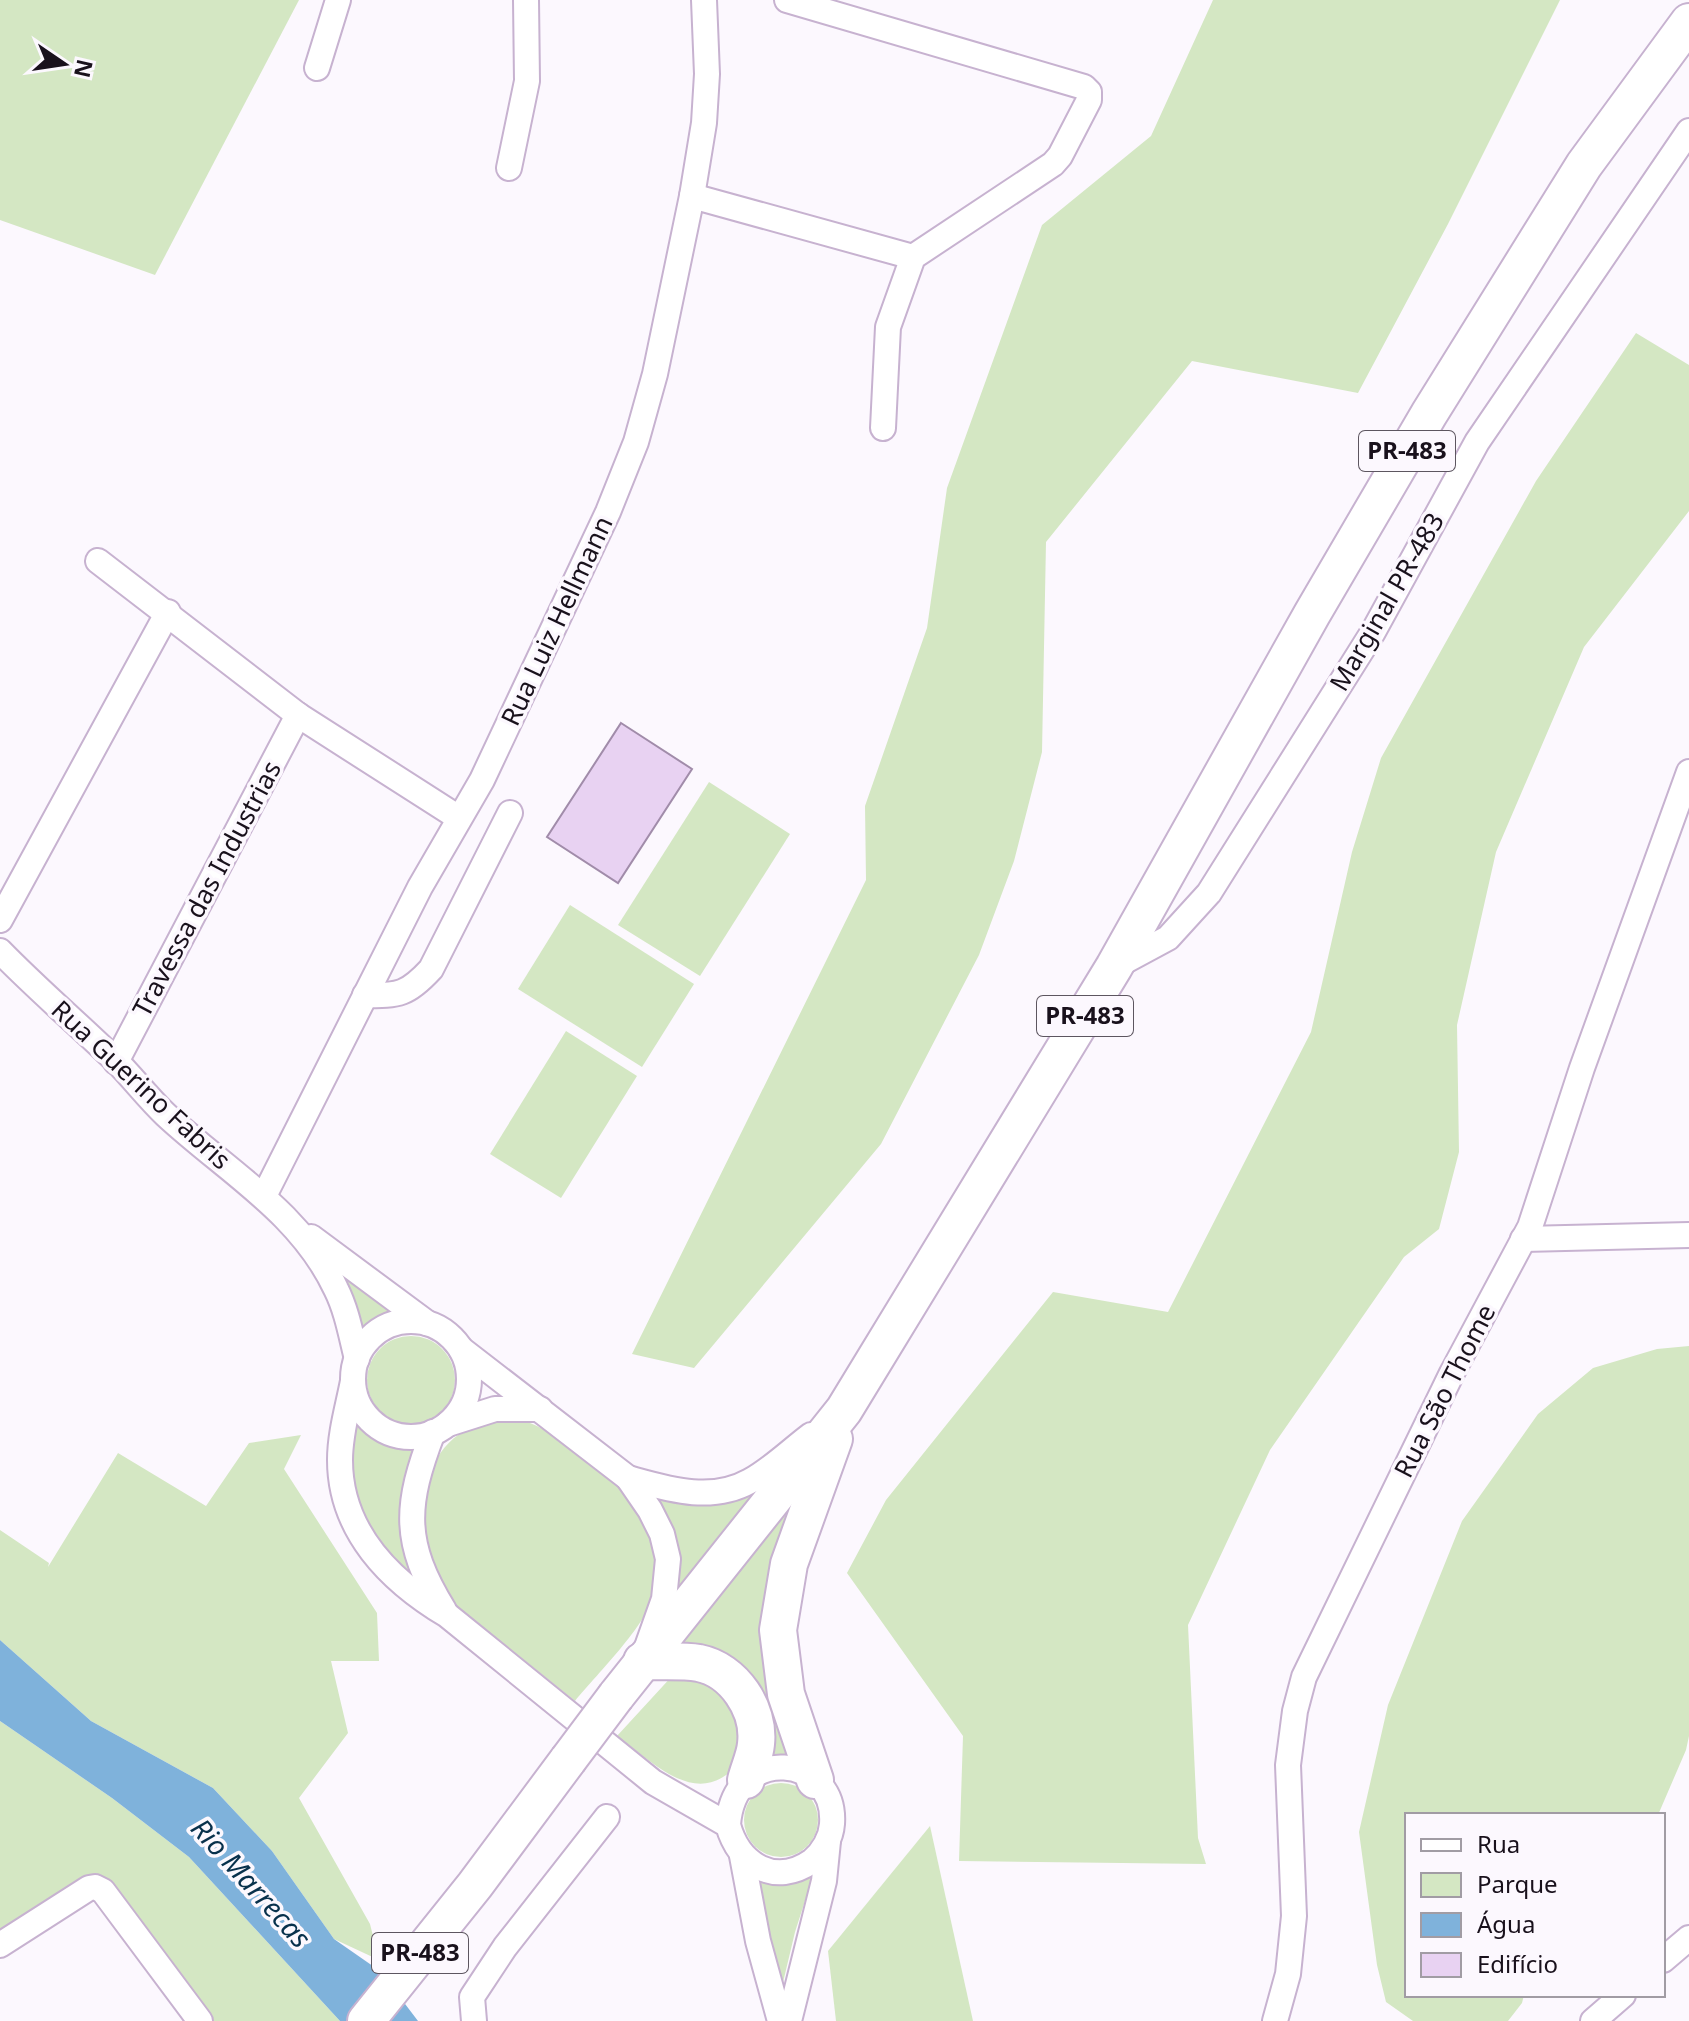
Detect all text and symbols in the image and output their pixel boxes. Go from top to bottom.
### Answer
north arrow [24,24,104,104]
text: N [68,57,101,81]
road number: PR-483 [1359,431,1455,471]
street label: Marginal PR-483 [1320,506,1452,697]
street label: Rua Luiz Hellmann [492,510,620,731]
street label: Travessa das Industrias [123,754,289,1023]
street label: Rua Guerino Fabris [44,992,239,1177]
road number: PR-483 [1037,996,1133,1036]
street label: Rua São Thome [1385,1298,1503,1483]
water label: Rio Marrecas [183,1809,320,1955]
legend [1405,1813,1665,1997]
text: Rua [1477,1827,1520,1860]
text: Parque [1477,1867,1558,1900]
text: Água [1477,1907,1535,1940]
road number: PR-483 [372,1933,468,1973]
text: Edifício [1477,1947,1558,1980]

